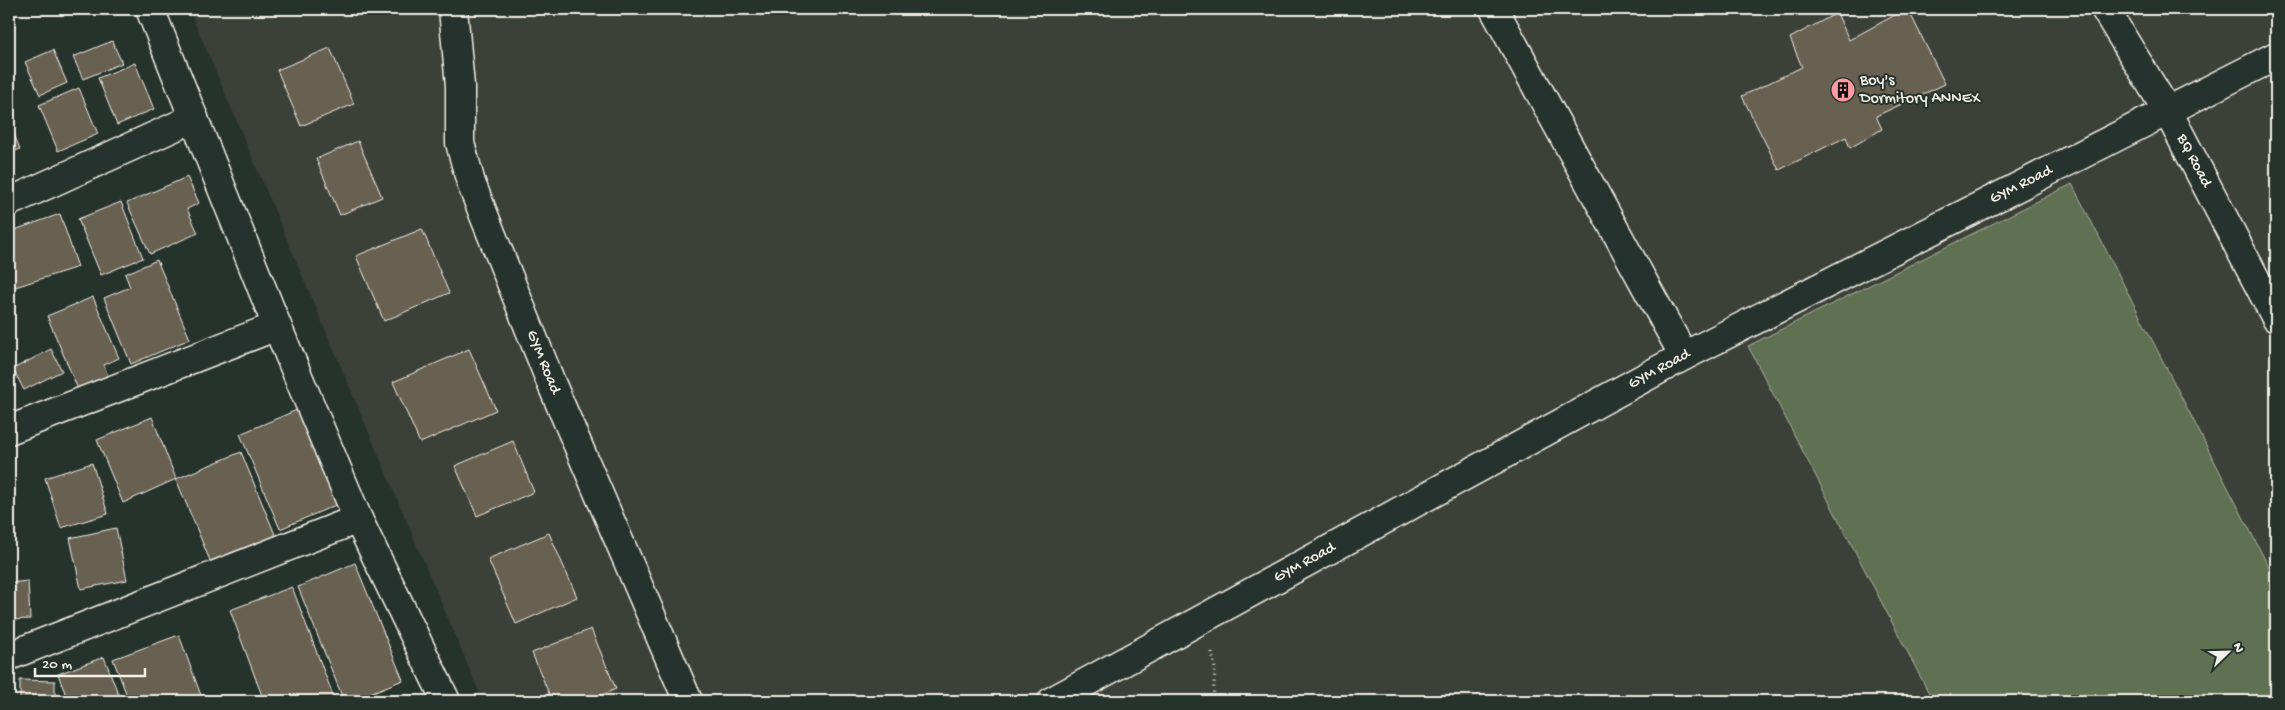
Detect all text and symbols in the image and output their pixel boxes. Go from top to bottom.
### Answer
place label: Boy's Dormitory ANNEX [1859,72,1981,109]
building icon: Boy's Dormitory ANNEX [1830,77,1856,103]
street label: BQ Road [2171,130,2216,192]
street label: GYM Road [1987,161,2057,209]
street label: GYM Road [522,328,565,399]
street label: GYM Road [1625,344,1695,394]
street label: GYM Road [1271,538,1340,587]
north arrow [2202,628,2252,678]
text: N [2228,640,2247,655]
scale bar [35,645,145,677]
text: 20 m [42,656,72,674]

